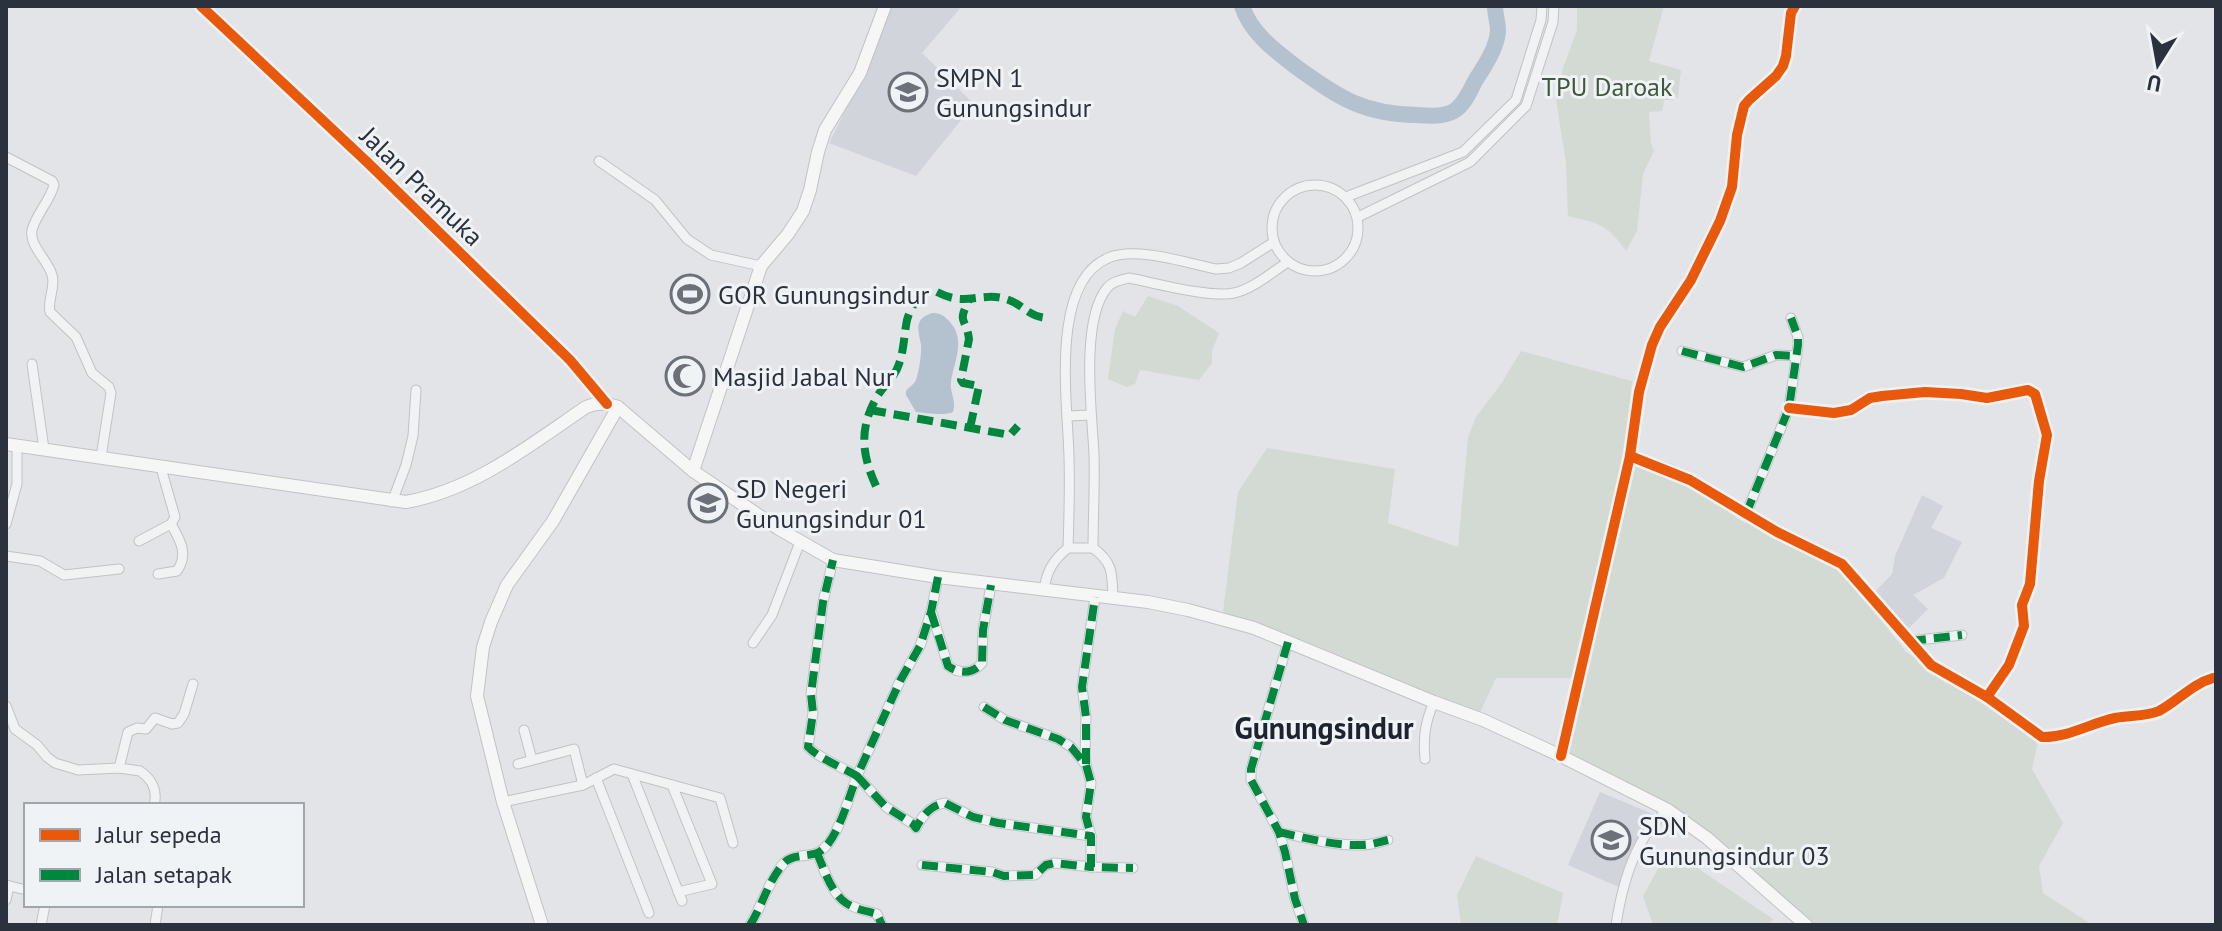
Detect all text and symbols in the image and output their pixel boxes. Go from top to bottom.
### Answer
north arrow [2118,24,2198,104]
place label: SMPN 1 Gunungsindur [936,61,1091,124]
text: U [2145,69,2164,99]
park label: TPU Daroak [1542,70,1673,103]
school or university icon: SMPN 1 Gunungsindur [887,71,929,113]
street label: Jalan Pramuka [353,119,490,253]
sports icon: GOR Gunungsindur [669,273,711,315]
place label: GOR Gunungsindur [718,278,930,311]
mosque icon: Masjid Jabal Nur [664,355,706,397]
place label: Masjid Jabal Nur [713,360,895,393]
place label: SD Negeri Gunungsindur 01 [736,472,927,535]
school or university icon: SD Negeri Gunungsindur 01 [687,482,729,524]
district label: Gunungsindur [1234,708,1414,747]
legend [24,803,304,907]
place label: SDN Gunungsindur 03 [1639,809,1830,872]
text: Jalur sepeda [95,819,222,850]
school or university icon: SDN Gunungsindur 03 [1590,819,1632,861]
text: Jalan setapak [95,859,233,890]

